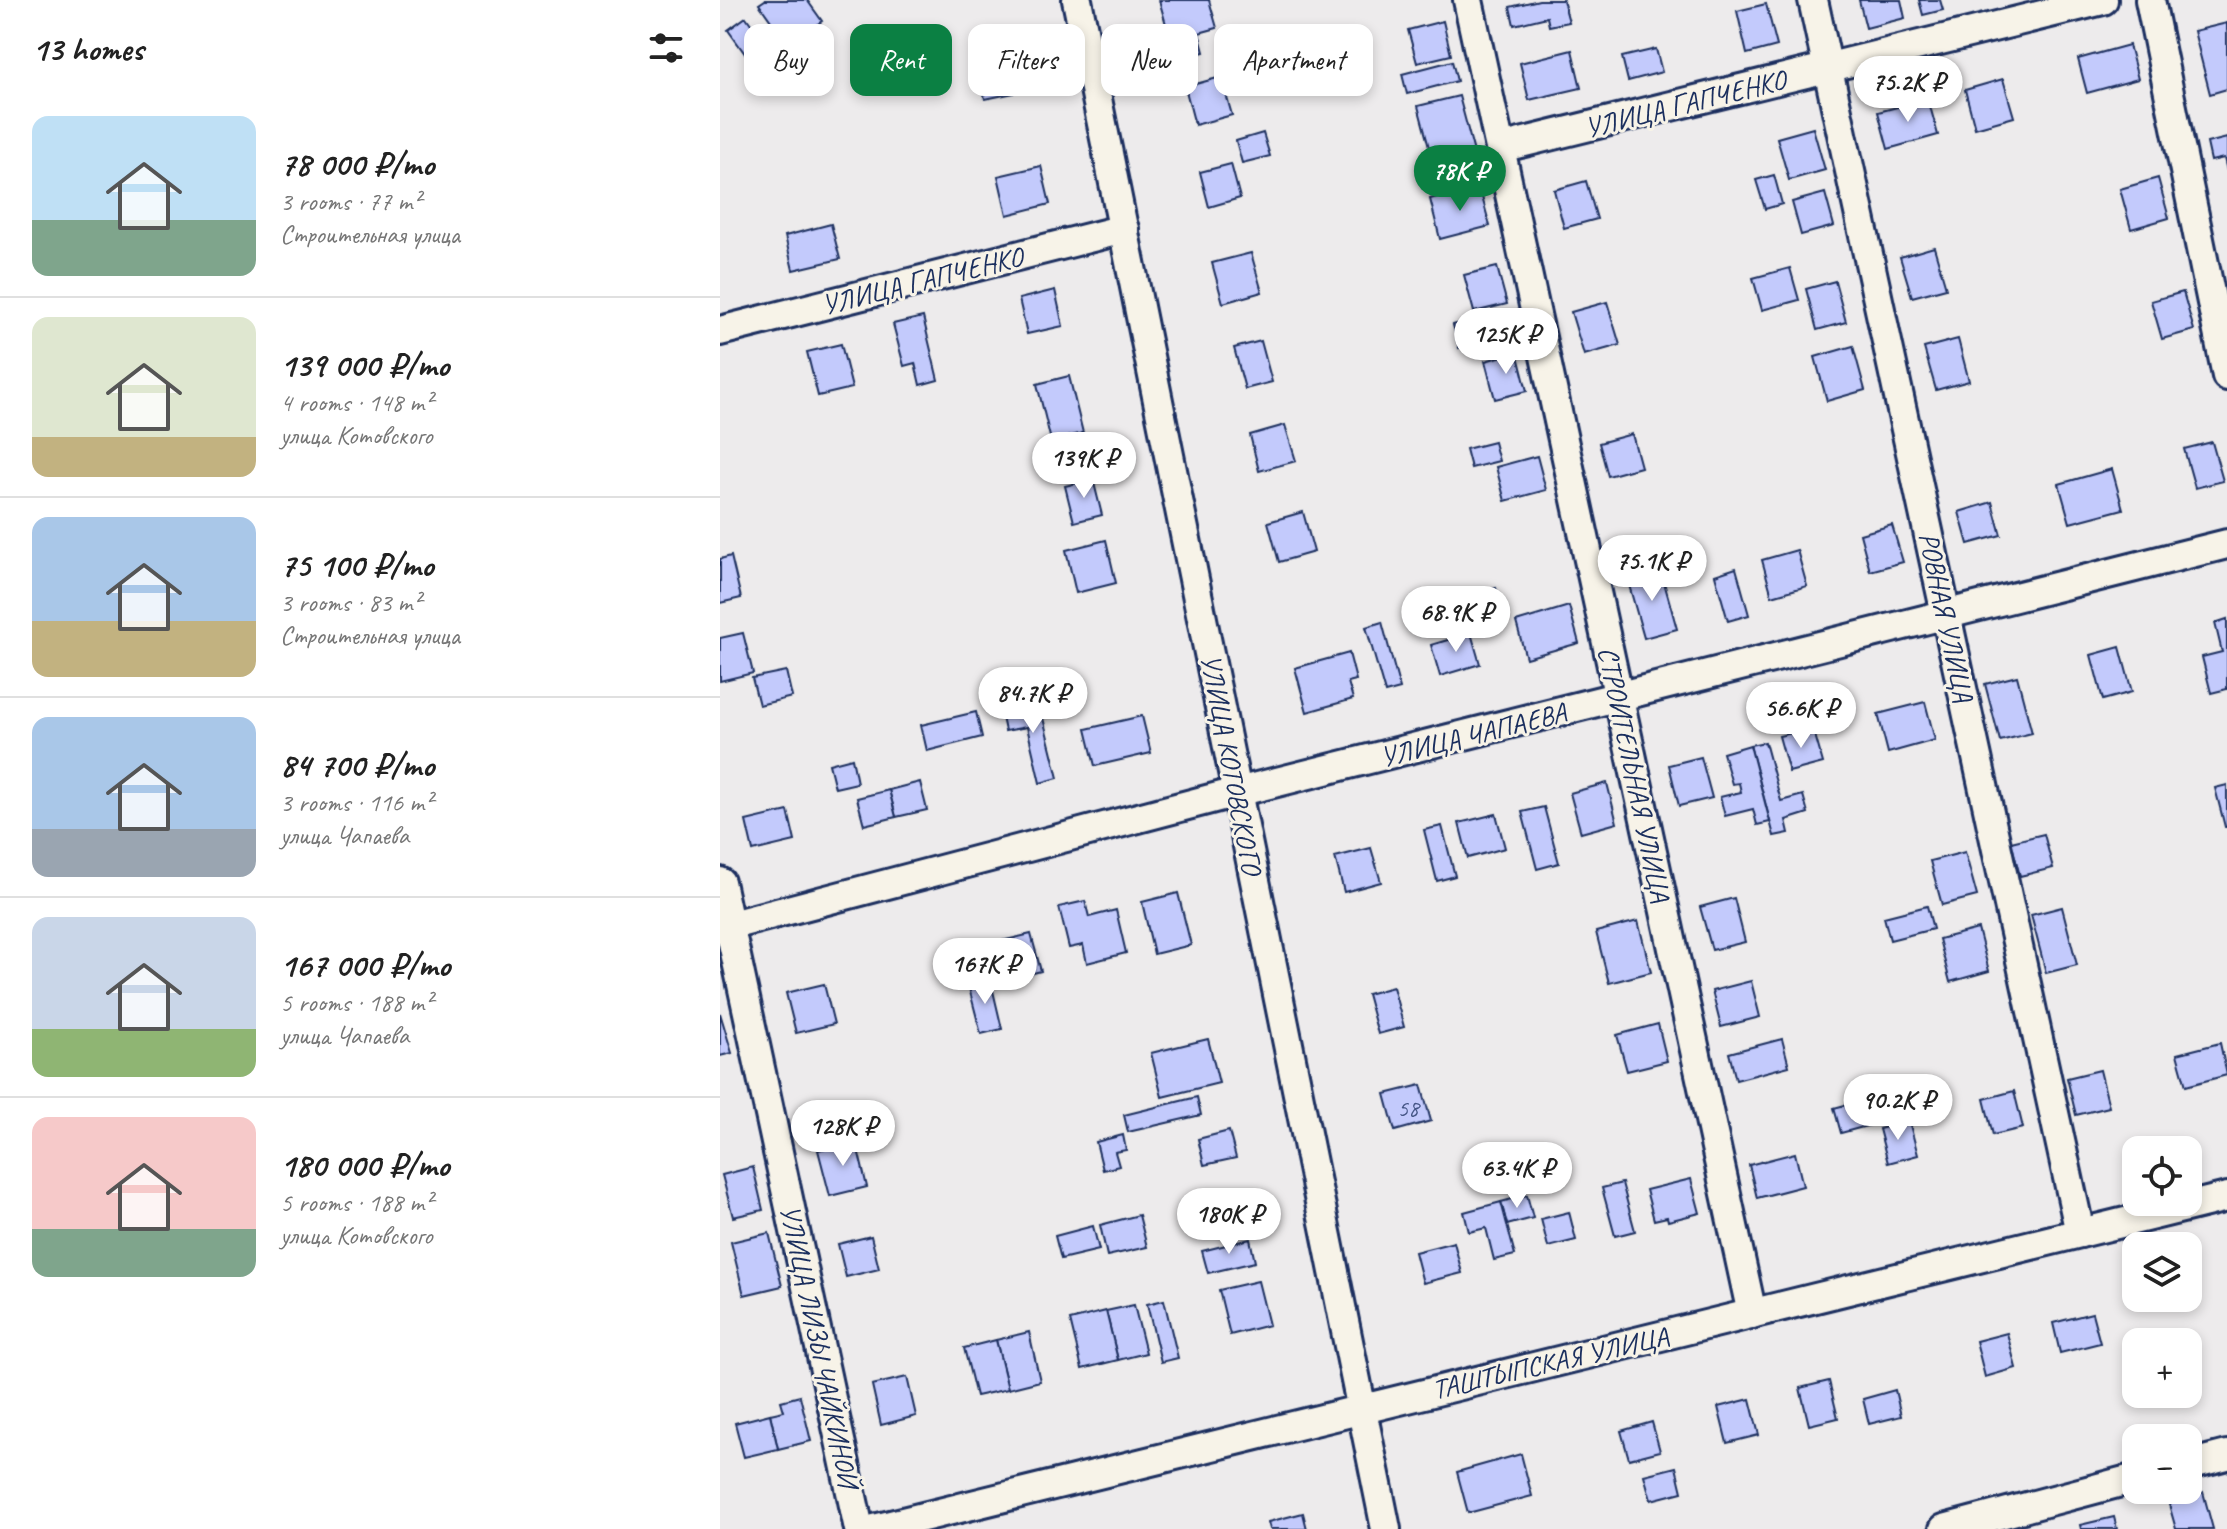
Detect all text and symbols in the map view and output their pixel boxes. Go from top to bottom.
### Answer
chip: Buy [744,24,834,96]
chip: Rent [850,24,952,96]
chip: Filters [968,24,1085,96]
chip: New [1101,24,1198,96]
chip: Apartment [1214,24,1373,96]
icon: filters [644,26,688,70]
text: 13 homes [32,27,143,70]
pin: 75.2K ₽ [1834,56,1982,124]
street label: УЛИЦА ГАПЧЕНКО [1581,61,1792,145]
text: 75.2K ₽ [1872,65,1944,98]
text: 78 000 ₽/mo [280,142,434,185]
pin: 78K ₽ [1404,145,1516,213]
icon: home [96,148,192,244]
text: 78K ₽ [1432,154,1488,187]
text: 3 rooms · 77 m² [280,185,421,218]
text: Строительная улица [280,218,460,251]
street label: УЛИЦА ГАПЧЕНКО [818,238,1029,322]
pin: 125K ₽ [1441,308,1571,376]
text: 125K ₽ [1472,317,1540,350]
text: 139 000 ₽/mo [280,343,449,386]
icon: home [96,349,192,445]
text: 4 rooms · 148 m² [280,386,432,419]
text: улица Котовского [280,419,432,452]
pin: 139K ₽ [1019,432,1149,500]
text: 139K ₽ [1050,441,1118,474]
street label: РОВНАЯ УЛИЦА [1911,529,1982,706]
pin: 75.1K ₽ [1578,535,1726,603]
text: 75 100 ₽/mo [280,543,433,586]
text: 75.1K ₽ [1616,544,1688,577]
icon: home [96,549,192,645]
text: 3 rooms · 83 m² [280,586,421,619]
pin: 68.9K ₽ [1382,586,1530,654]
text: 68.9K ₽ [1419,595,1493,628]
text: Строительная улица [280,619,460,652]
street label: СТРОИТЕЛЬНАЯ УЛИЦА [1590,643,1679,906]
street label: УЛИЦА КОТОВСКОГО [1193,651,1271,880]
pin: 84.7K ₽ [959,667,1107,735]
text: 84.7K ₽ [996,676,1070,709]
pin: 56.6K ₽ [1727,682,1875,750]
text: 56.6K ₽ [1764,691,1838,724]
street label: УЛИЦА ЧАПАЕВА [1377,694,1572,774]
text: 84 700 ₽/mo [280,743,434,786]
icon: home [96,749,192,845]
text: 3 rooms · 116 m² [280,786,432,819]
text: улица Чапаева [280,819,409,852]
pin: 167K ₽ [920,938,1050,1006]
text: 167 000 ₽/mo [280,943,450,986]
text: 167K ₽ [951,947,1019,980]
icon: home [96,949,192,1045]
text: 5 rooms · 188 m² [280,986,432,1019]
text: улица Чапаева [280,1019,409,1052]
pin: 90.2K ₽ [1824,1074,1972,1142]
text: 90.2K ₽ [1862,1083,1934,1116]
house number: 58 [1397,1093,1421,1123]
pin: 128K ₽ [778,1100,908,1168]
text: 128K ₽ [809,1109,877,1142]
map controls [2122,1136,2202,1504]
button: locate [2122,1136,2202,1216]
pin: 63.4K ₽ [1443,1142,1591,1210]
text: 180 000 ₽/mo [280,1143,449,1186]
icon: home [96,1149,192,1245]
text: 63.4K ₽ [1480,1151,1554,1184]
text: 5 rooms · 188 m² [280,1186,432,1219]
pin: 180K ₽ [1164,1188,1294,1256]
text: 180K ₽ [1195,1197,1263,1230]
street label: УЛИЦА ЛИЗЫ ЧАЙКИНОЙ [772,1202,867,1495]
text: улица Котовского [280,1219,432,1252]
button: layers [2122,1232,2202,1312]
street label: ТАШТЫПСКАЯ УЛИЦА [1429,1318,1673,1407]
button: + [2122,1328,2202,1408]
button: − [2122,1424,2202,1504]

